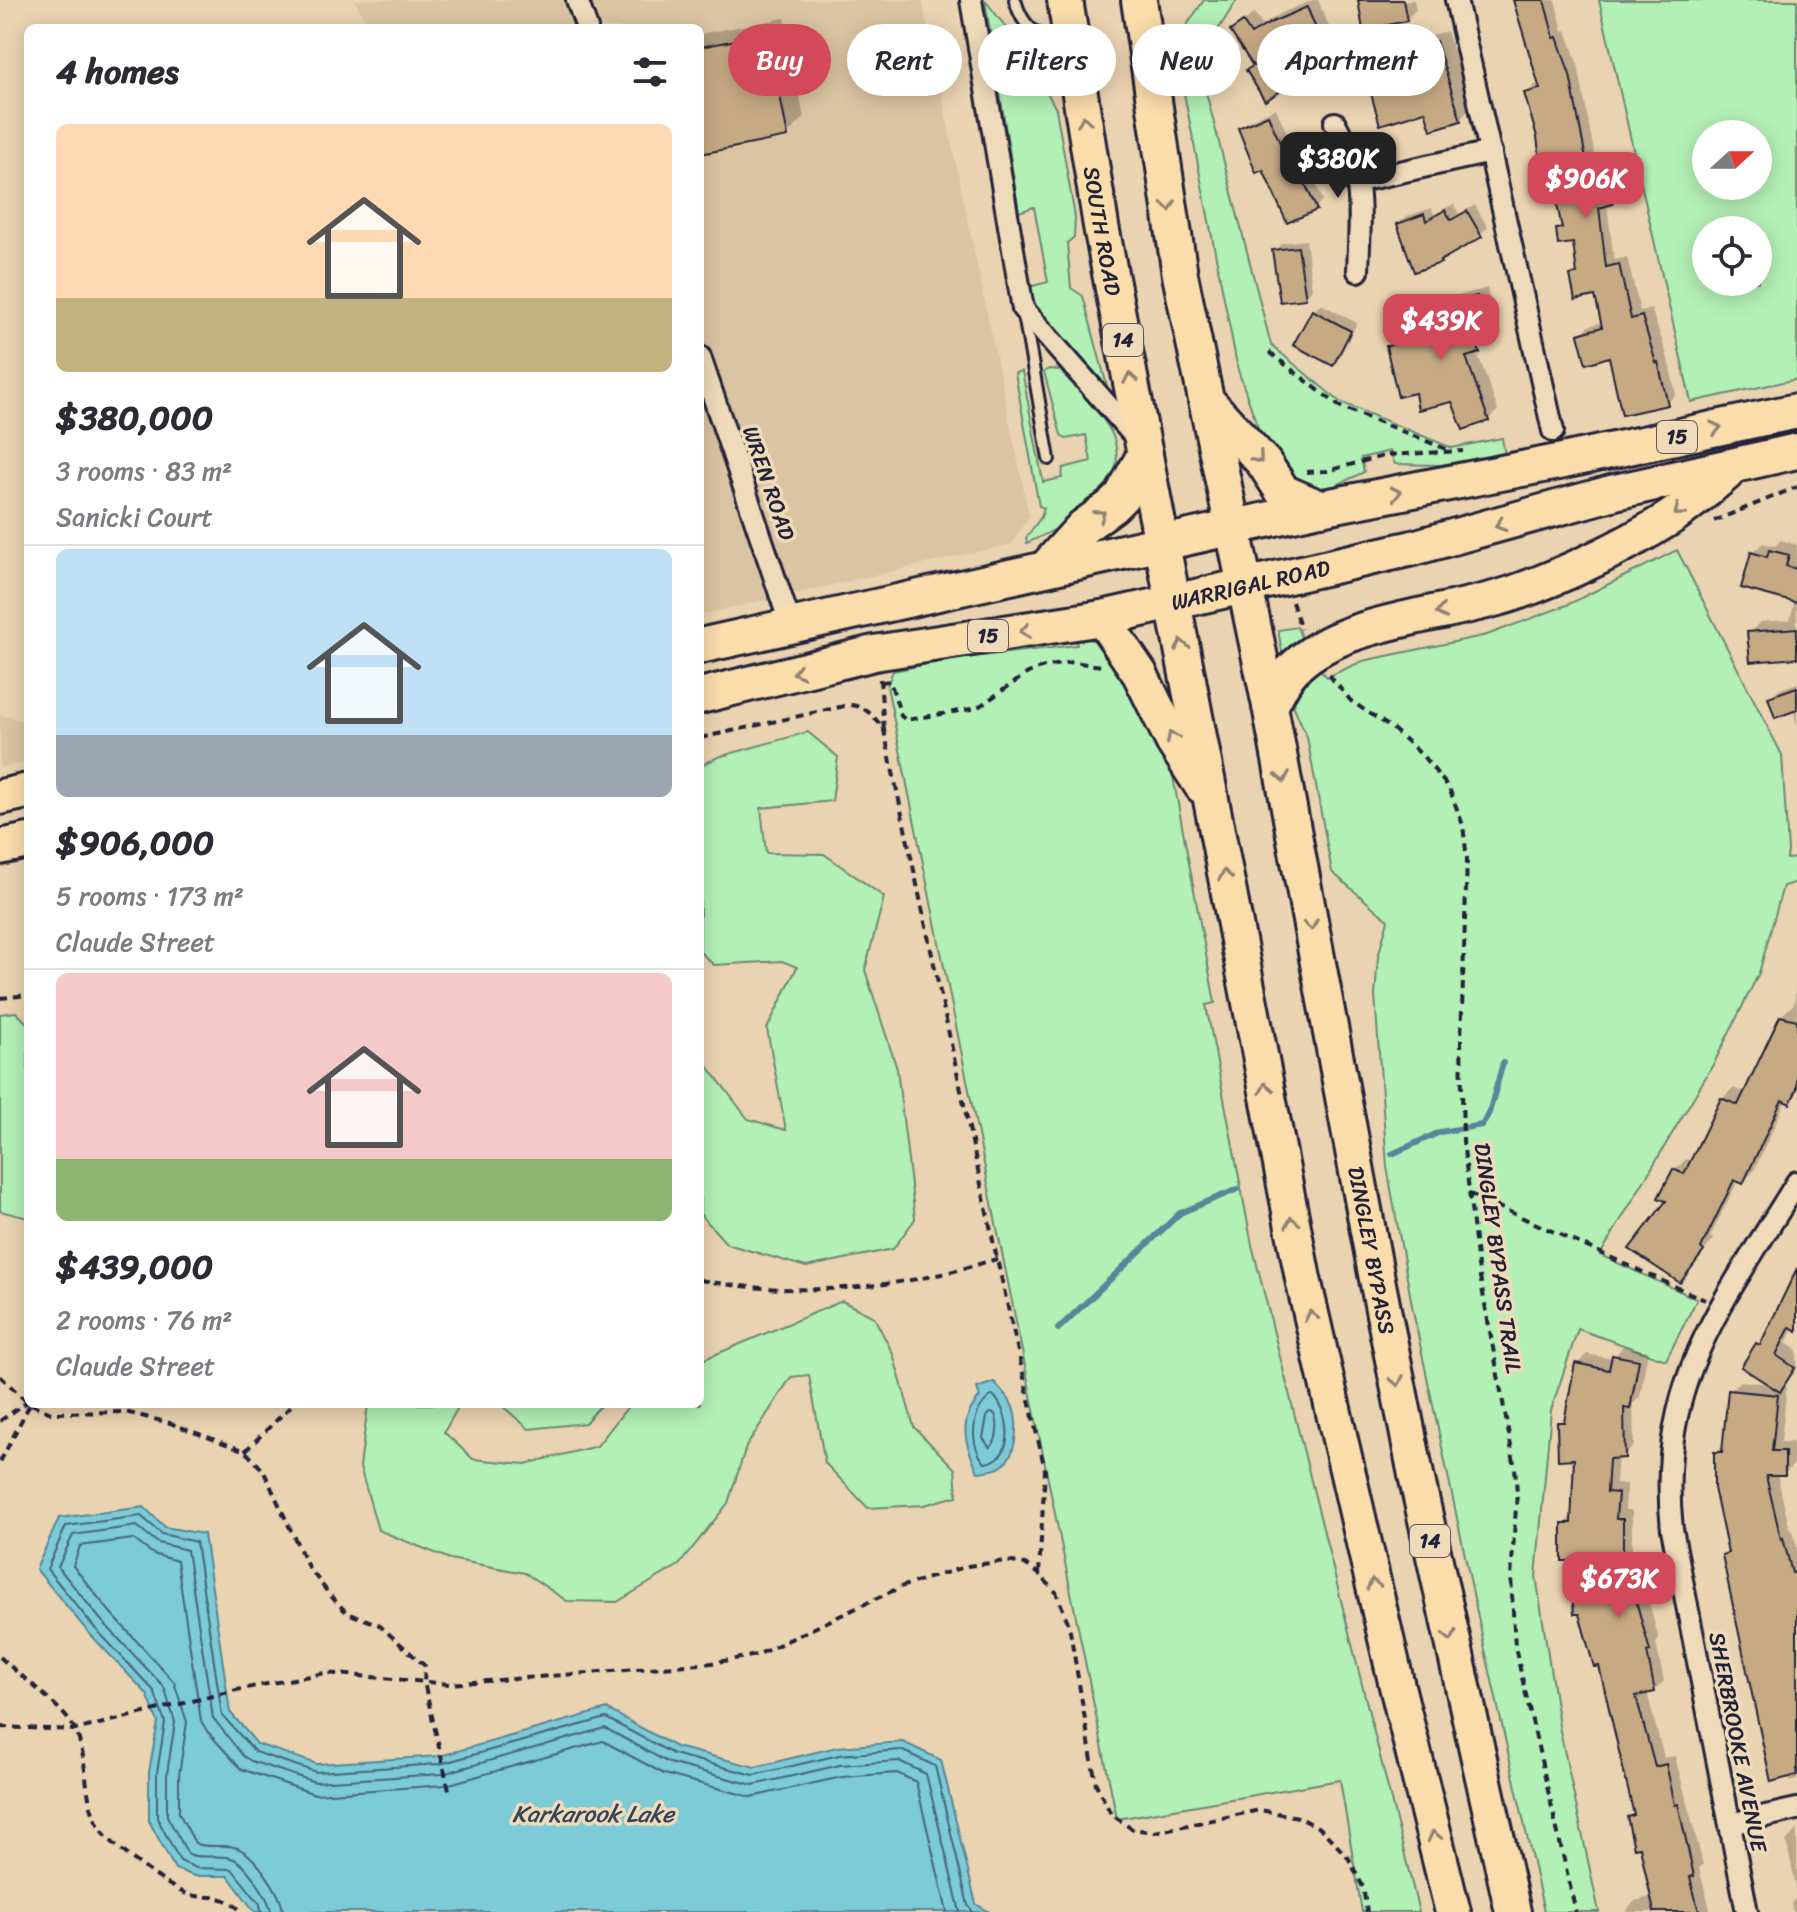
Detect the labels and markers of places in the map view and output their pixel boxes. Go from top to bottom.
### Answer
pin: $380K [1282,132,1394,200]
pin: $906K [1530,152,1642,220]
pin: $439K [1385,294,1497,362]
pin: $673K [1563,1552,1675,1620]

